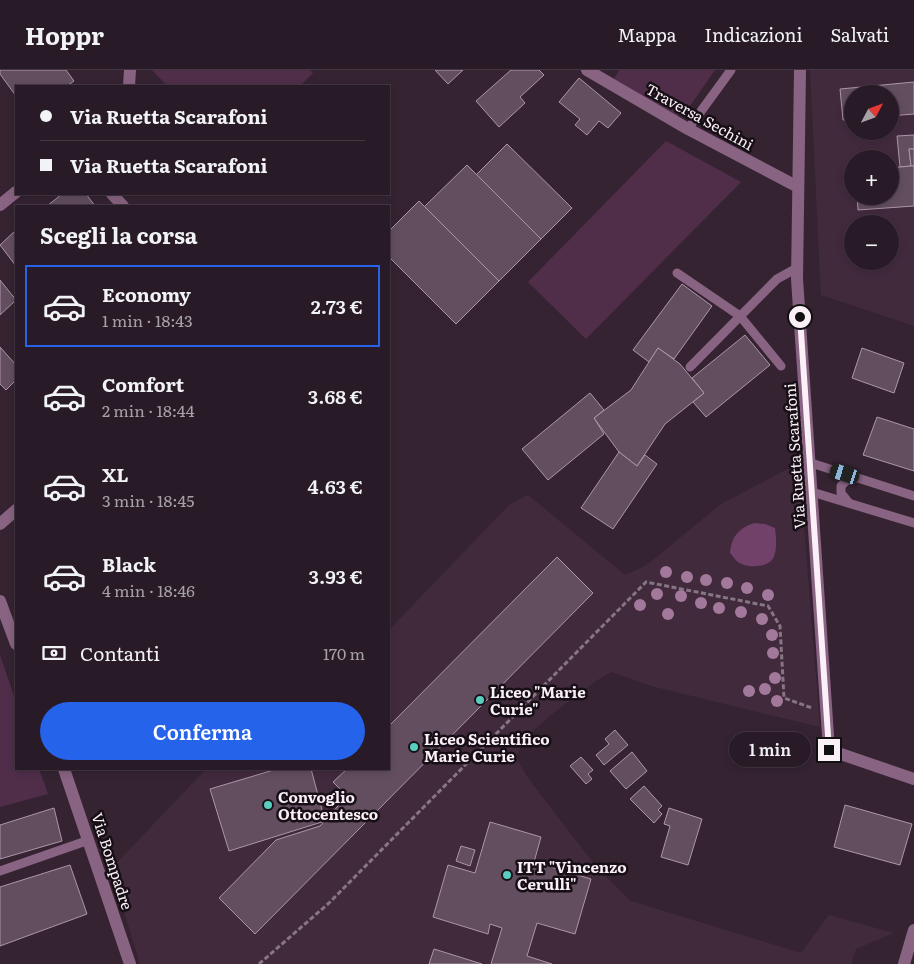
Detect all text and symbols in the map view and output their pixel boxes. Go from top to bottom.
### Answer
text: Hoppr [25,17,104,52]
text: Mappa [618,21,677,48]
text: Indicazioni [705,21,802,48]
text: Salvati [830,21,889,48]
street label: Traversa Sechini [642,77,758,155]
north arrow [844,85,899,140]
map controls [844,85,899,270]
text: Via Ruetta Scarafoni [70,102,268,130]
button: + [844,150,899,205]
text: Via Ruetta Scarafoni [70,151,268,179]
button: − [844,215,899,270]
text: Scegli la corsa [40,218,198,251]
text: Economy [102,280,191,308]
icon: car [42,284,87,329]
text: 2.73 € [311,292,363,320]
route start [789,306,811,328]
text: 1 min · 18:43 [102,308,193,332]
text: Comfort [102,370,184,398]
icon: car [42,374,87,419]
text: 3.68 € [308,382,363,410]
street label: Via Ruetta Scarafoni [777,382,811,530]
text: 2 min · 18:44 [102,398,194,422]
text: XL [102,460,129,488]
car [828,462,861,486]
icon: car [42,464,87,509]
text: 4.63 € [308,472,363,500]
text: 3 min · 18:45 [102,488,194,512]
text: Black [102,550,156,578]
icon: car [42,554,87,599]
text: 3.93 € [308,562,363,590]
text: 4 min · 18:46 [102,578,195,602]
icon: cash [40,639,68,667]
text: Contanti [80,639,160,667]
text: 170 m [323,641,365,665]
place label: Liceo "Marie Curie" [490,680,586,720]
marker: Liceo "Marie Curie" [474,694,486,706]
button: Conferma [40,702,365,760]
place label: Liceo Scientifico Marie Curie [424,727,550,767]
callout: 1 min [729,732,812,768]
text: 1 min [749,737,791,761]
route end [818,739,840,761]
marker: Liceo Scientifico Marie Curie [408,741,420,753]
place label: Convoglio Ottocentesco [278,785,378,825]
marker: Convoglio Ottocentesco [262,799,274,811]
street label: Via Bompadre [86,809,140,913]
place label: ITT "Vincenzo Cerulli" [517,855,627,895]
marker: ITT "Vincenzo Cerulli" [501,869,513,881]

